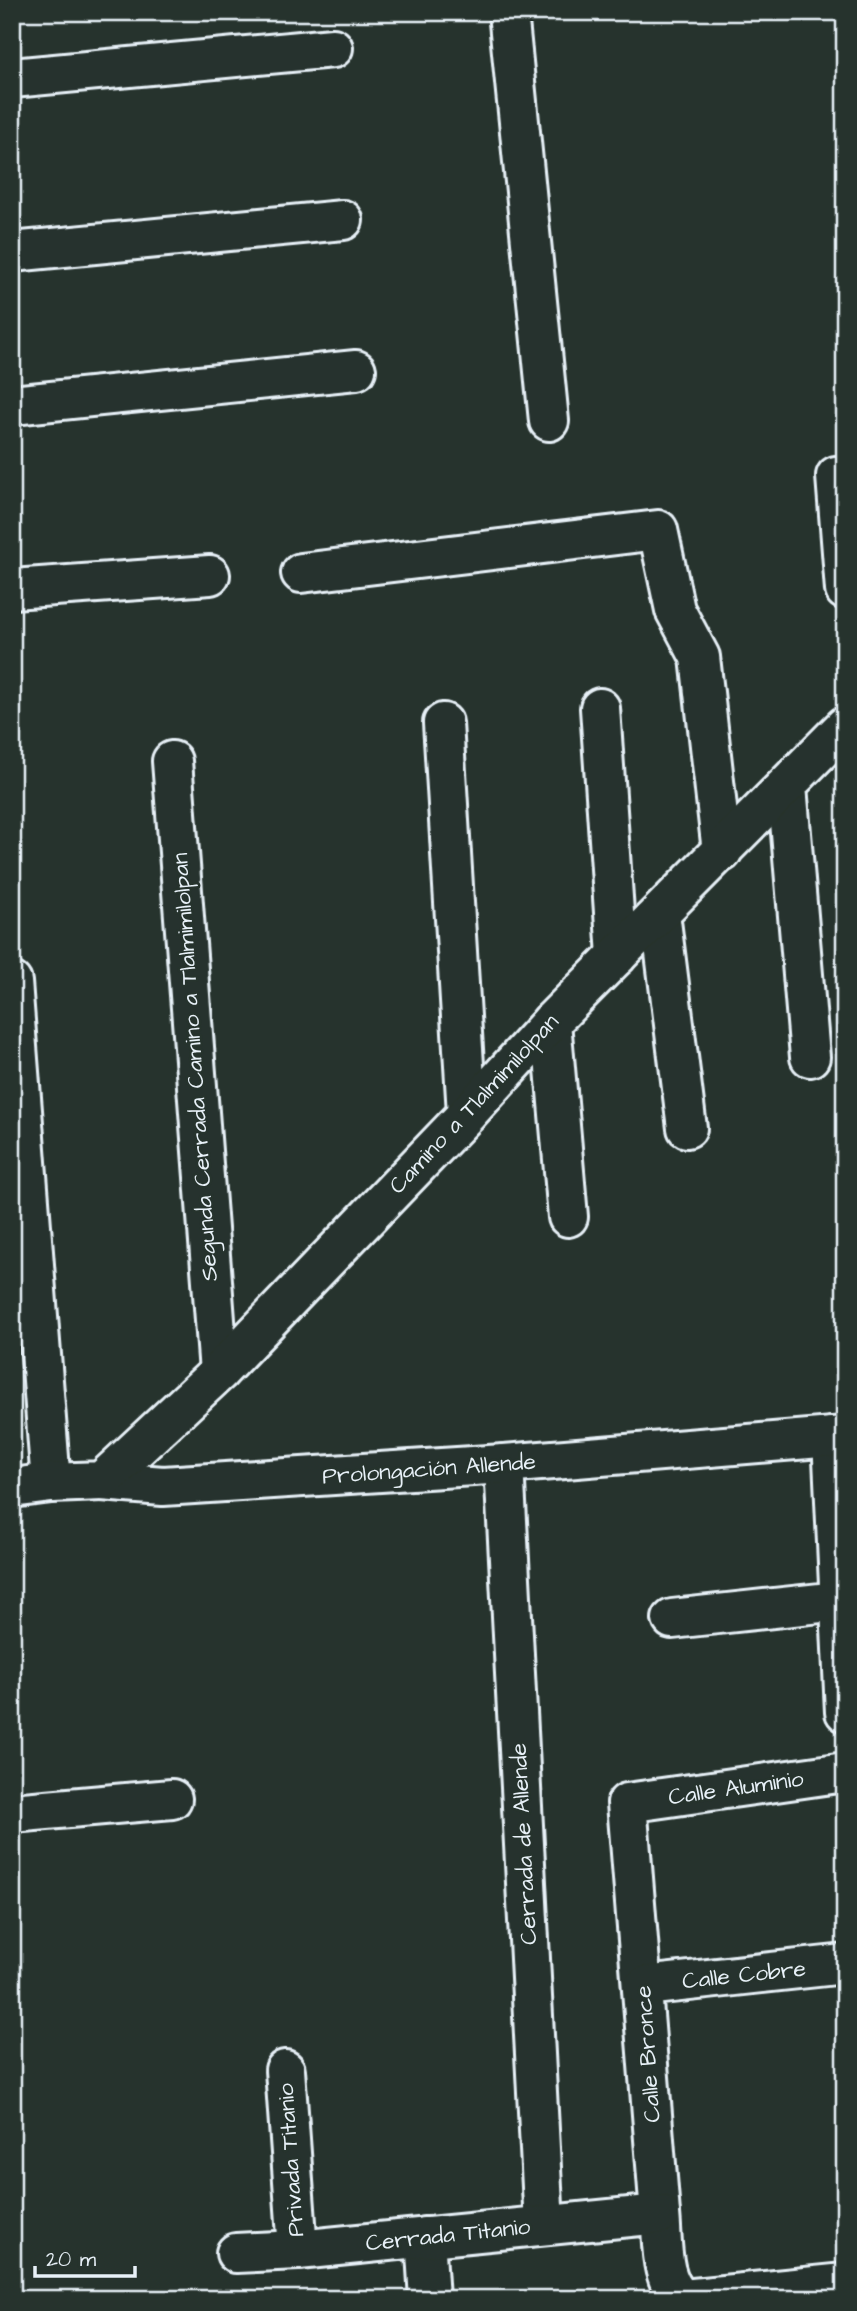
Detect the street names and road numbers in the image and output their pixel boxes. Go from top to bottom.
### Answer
street label: Segunda Cerrada Camino a Tlalmimilolpan [164,852,227,1282]
street label: Camino a Tlalmimilolpan [382,1007,566,1201]
street label: Prolongación Allende [321,1446,537,1493]
street label: Cerrada de Allende [503,1742,545,1946]
street label: Calle Aluminio [666,1763,806,1813]
street label: Calle Cobre [681,1953,807,1997]
street label: Calle Bronce [627,1984,669,2124]
street label: Privada Titanio [270,2082,312,2238]
street label: Cerrada Titanio [364,2210,532,2260]

